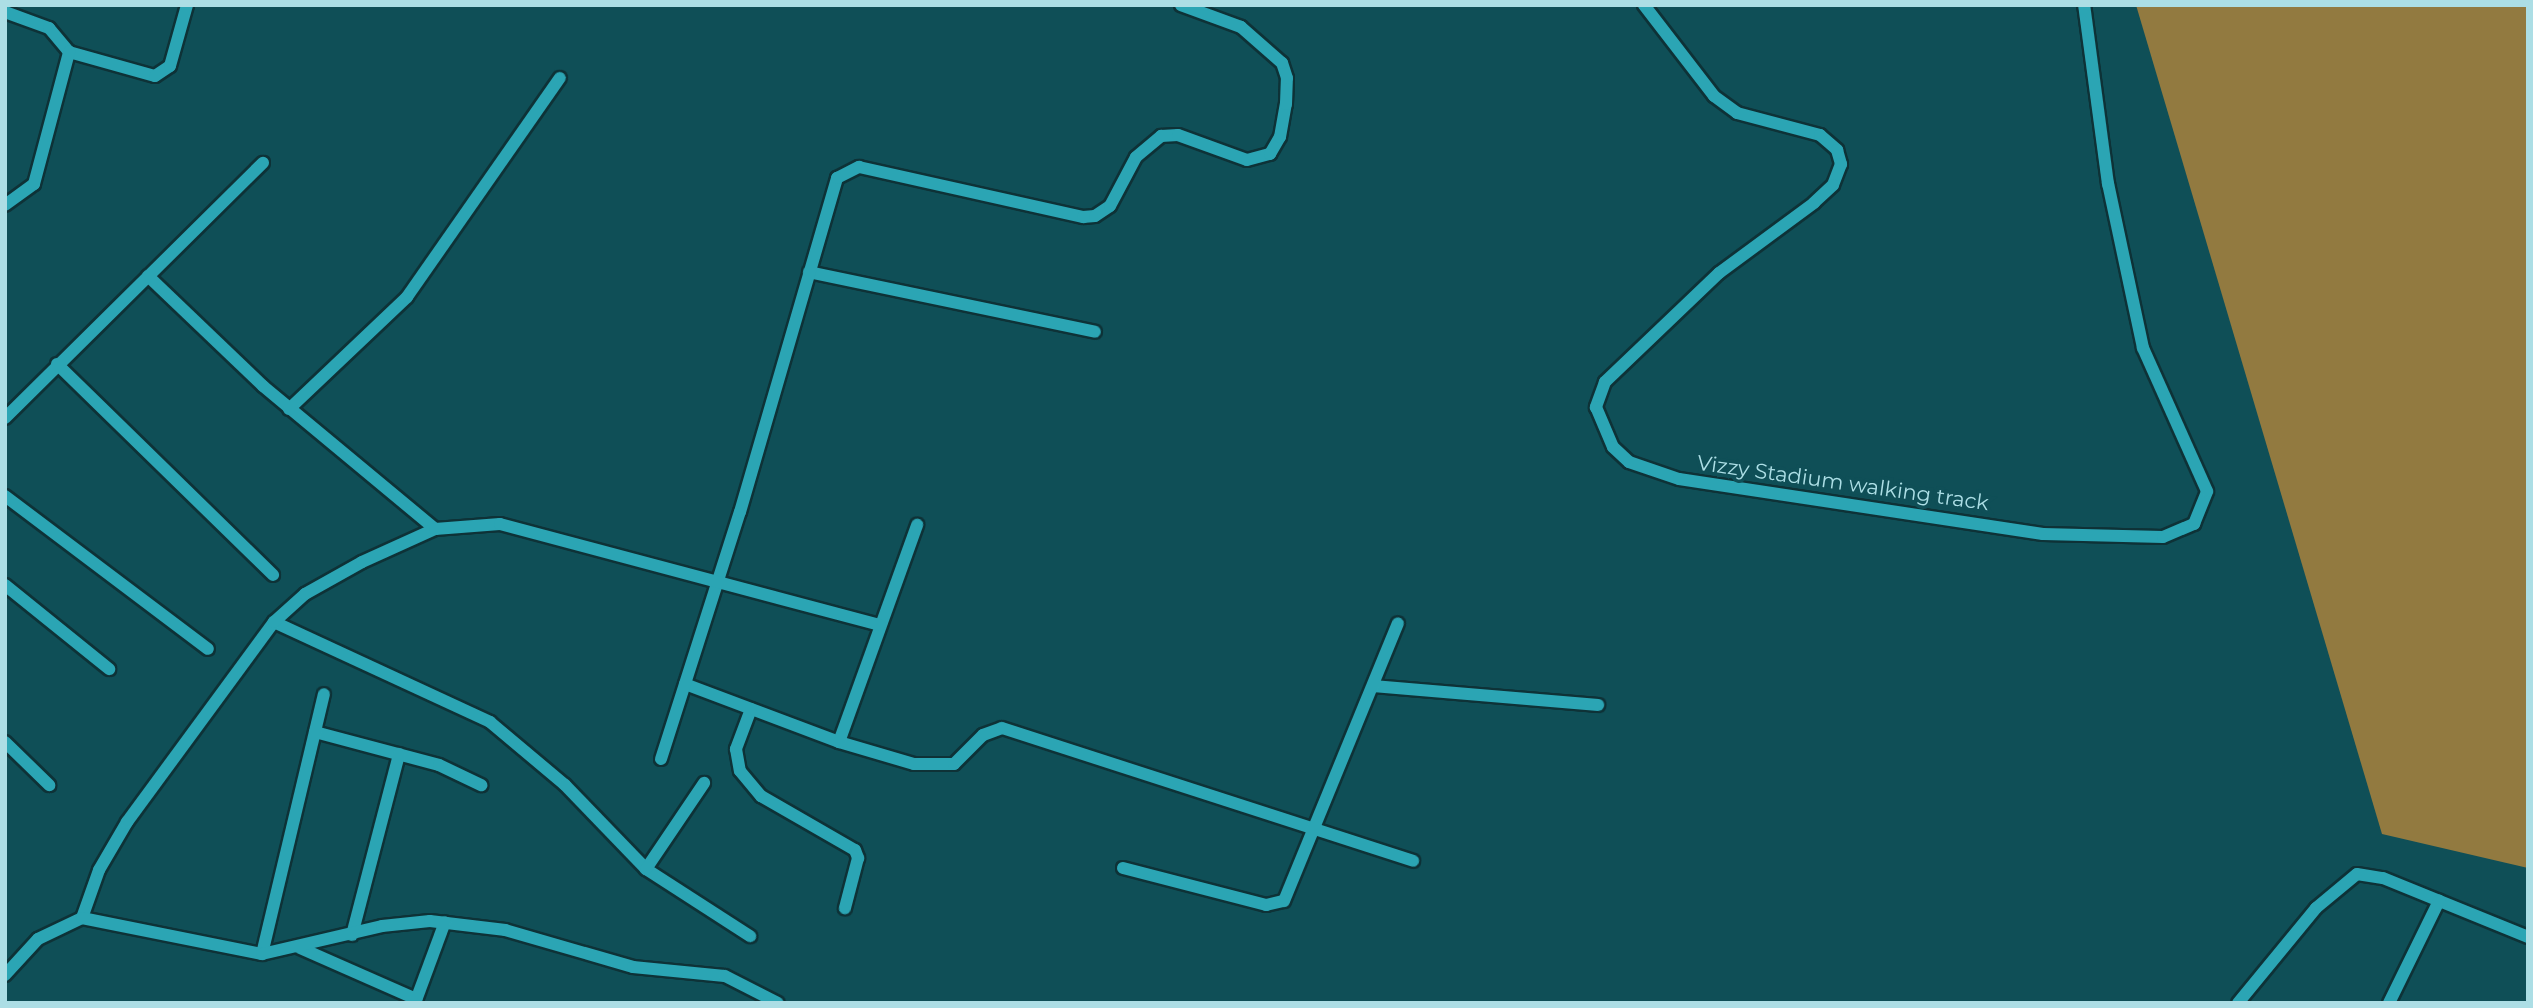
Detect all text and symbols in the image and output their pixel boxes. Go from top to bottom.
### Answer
street label: Vizzy Stadium walking track [1696,450,1990,516]

